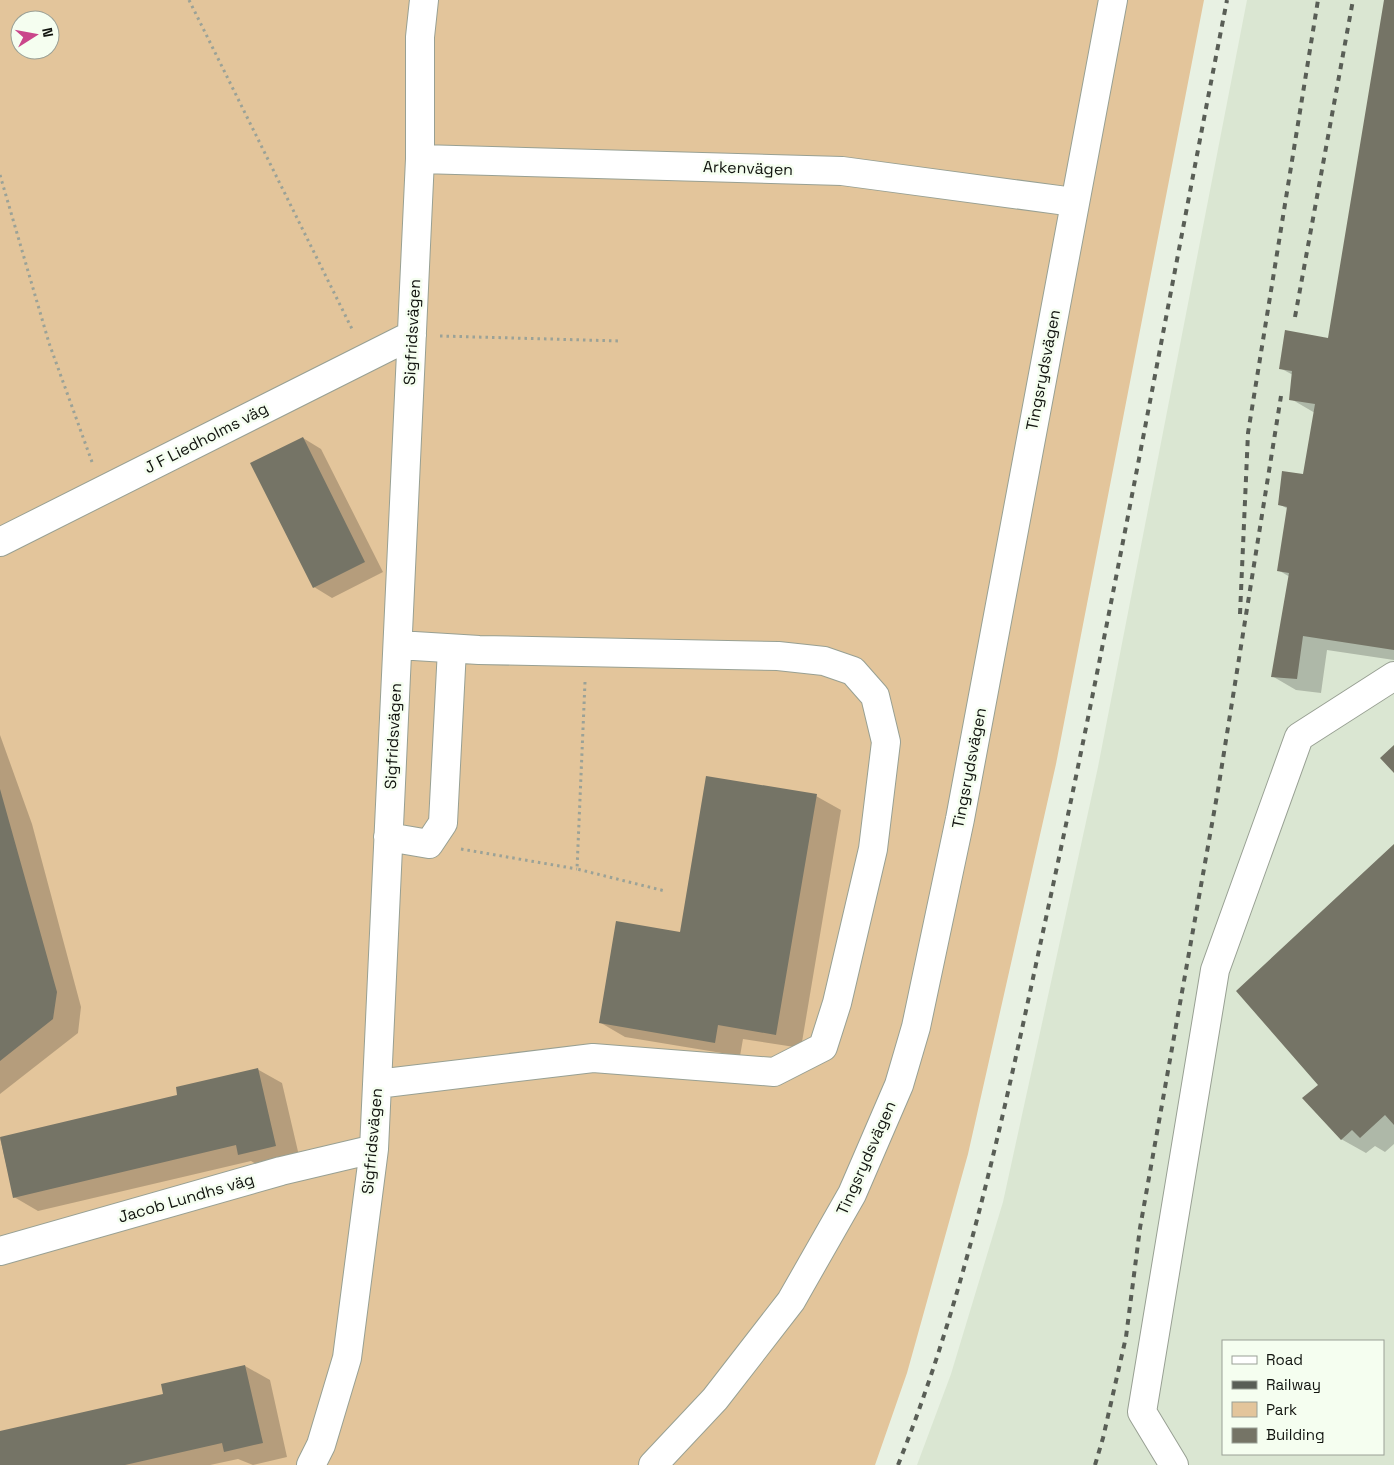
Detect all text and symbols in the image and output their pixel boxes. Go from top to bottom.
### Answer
north arrow [10,10,60,60]
text: N [38,26,57,39]
street label: Arkenvägen [703,156,793,180]
street label: Sigfridsvägen [399,278,425,386]
street label: Tingsrydsvägen [1021,308,1065,432]
street label: J F Liedholms väg [140,398,272,478]
street label: Sigfridsvägen [380,682,406,790]
street label: Tingsrydsvägen [947,706,991,830]
street label: Sigfridsvägen [357,1087,387,1195]
street label: Tingsrydsvägen [831,1098,901,1218]
street label: Jacob Lundhs väg [116,1169,256,1227]
legend [1222,1340,1384,1455]
text: Road [1266,1350,1303,1369]
text: Railway [1266,1375,1321,1394]
text: Park [1266,1400,1297,1419]
text: Building [1266,1425,1325,1444]

